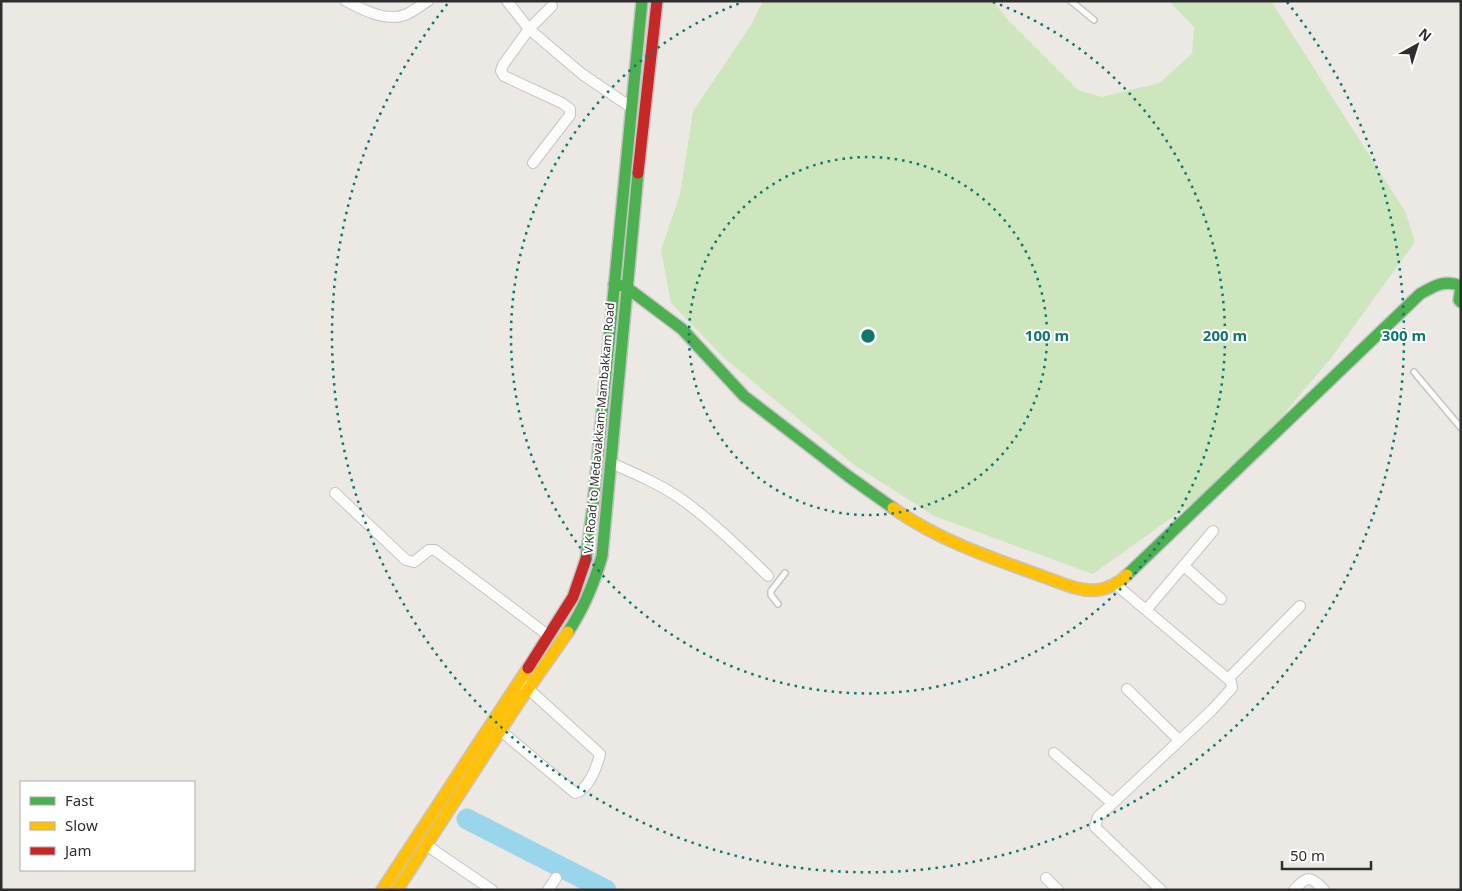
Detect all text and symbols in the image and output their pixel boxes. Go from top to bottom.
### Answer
north arrow [1392,20,1442,70]
text: N [1415,24,1436,45]
street label: V.K Road to Medavakkam-Mambakkam Road [580,302,618,554]
text: 100 m [1025,325,1069,345]
text: 200 m [1203,325,1247,345]
text: 300 m [1382,325,1426,345]
centre of rings [859,327,877,345]
legend [20,781,195,871]
text: Fast [65,790,94,810]
text: Slow [65,815,98,835]
scale bar [1282,838,1371,870]
text: Jam [63,840,92,860]
text: 50 m [1290,845,1325,865]

